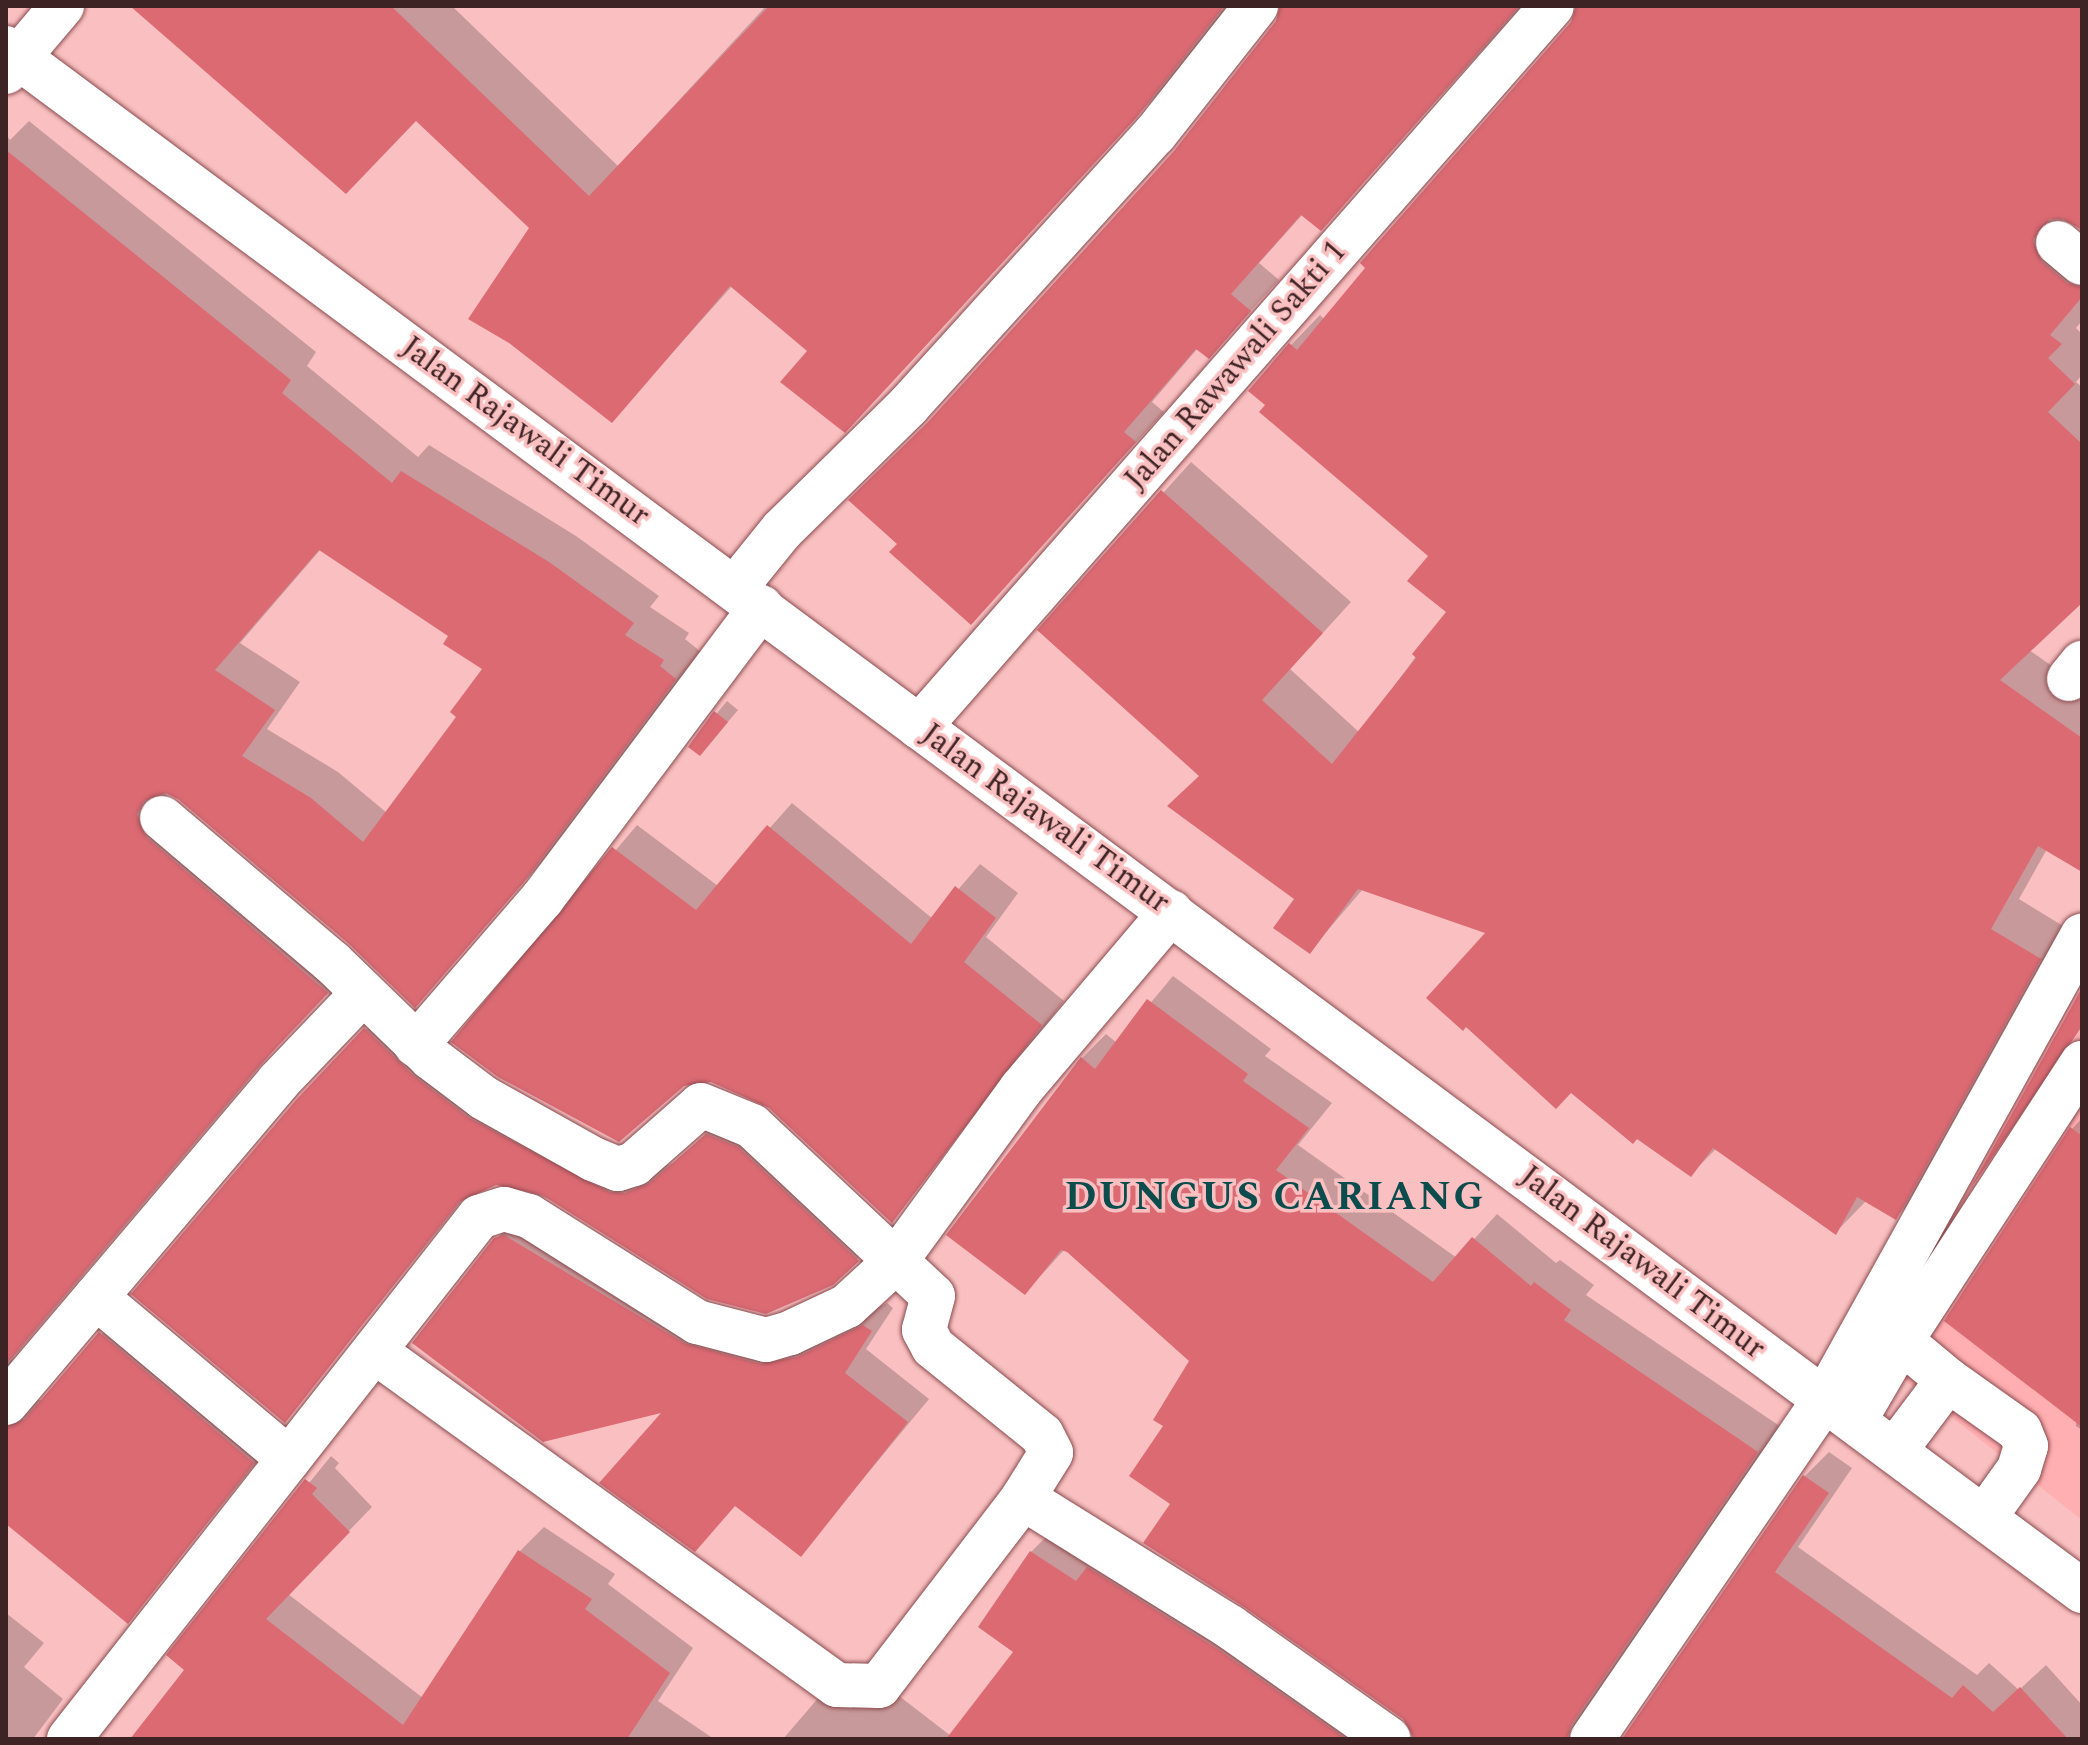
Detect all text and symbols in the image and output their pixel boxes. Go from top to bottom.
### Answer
street label: Jalan Rawawali Sakti 1 [1117,233,1355,499]
street label: Jalan Rajawali Timur [393,329,657,535]
street label: Jalan Rajawali Timur [913,716,1177,922]
street label: Jalan Rajawali Timur [1511,1158,1773,1368]
district label: DUNGUS CARIANG [1065,1174,1485,1222]

